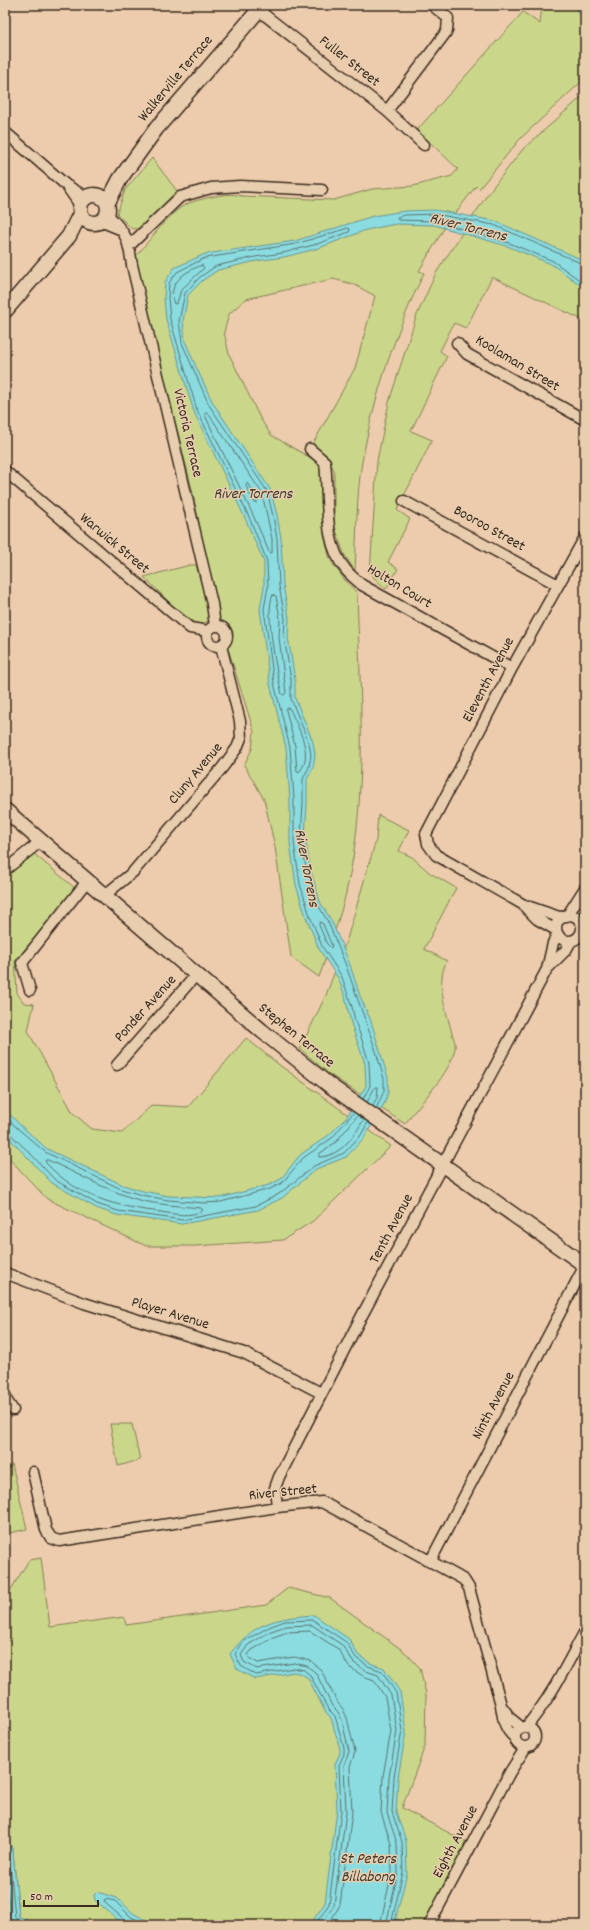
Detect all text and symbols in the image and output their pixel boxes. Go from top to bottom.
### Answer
street label: Walkerville Terrace [133,31,219,127]
street label: Fuller Street [314,31,385,93]
water label: River Torrens [427,207,510,249]
street label: Koolaman Street [471,330,564,398]
street label: Victoria Terrace [166,386,208,480]
water label: River Torrens [213,483,294,506]
street label: Booroo Street [449,500,529,558]
street label: Warwick Street [74,508,154,580]
street label: Holton Court [362,559,436,615]
street label: Eleventh Avenue [457,633,521,727]
street label: Cluny Avenue [163,738,229,810]
water label: River Torrens [287,827,325,910]
street label: Ponder Avenue [110,970,183,1048]
street label: Stephen Terrace [253,998,339,1074]
street label: Tenth Avenue [364,1190,420,1268]
street label: Player Avenue [128,1292,212,1336]
street label: Ninth Avenue [467,1368,521,1444]
street label: River Street [248,1478,319,1508]
street label: Eighth Avenue [428,1801,485,1882]
water label: St Peters Billabong [340,1848,398,1889]
scale bar [24,1882,98,1908]
text: 50 m [30,1889,53,1906]

